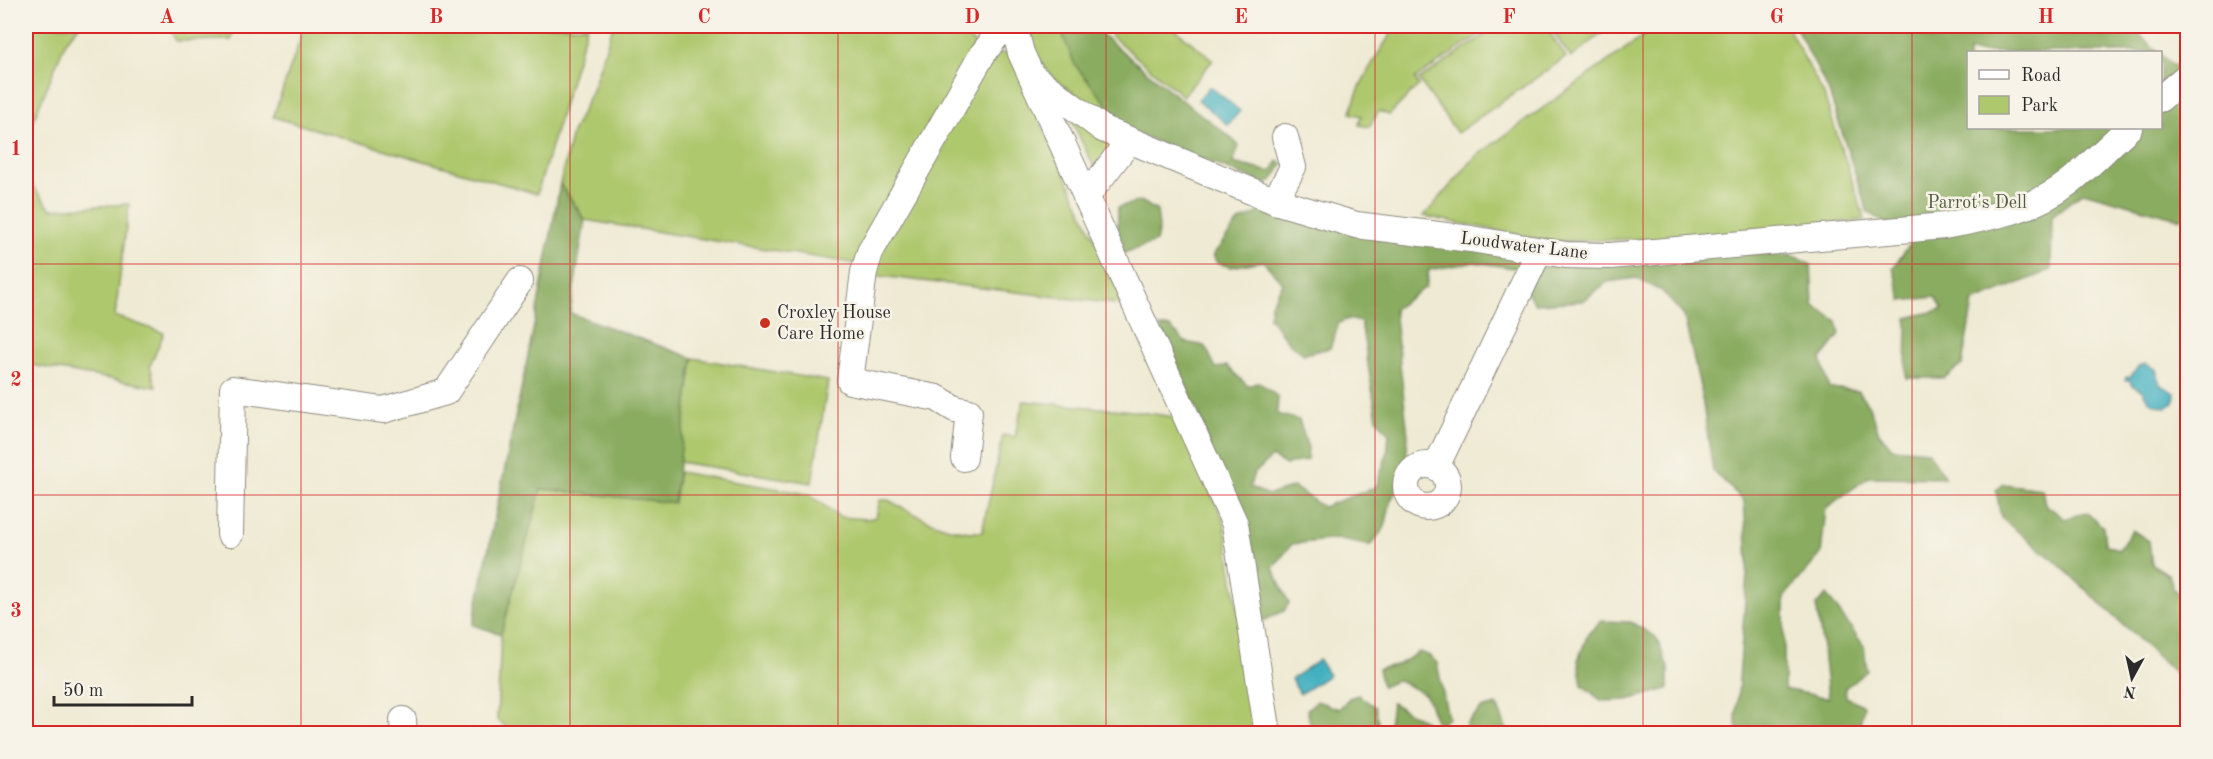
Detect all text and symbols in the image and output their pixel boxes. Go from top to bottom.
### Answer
text: A [159,8,175,28]
text: B [429,8,443,28]
text: C [697,8,711,28]
text: D [964,8,980,28]
text: E [1234,8,1248,28]
text: F [1502,8,1516,28]
text: G [1770,8,1784,28]
text: H [2038,8,2054,28]
legend [1967,51,2162,129]
text: Road [2021,67,2061,85]
text: Park [2021,97,2058,115]
text: 1 [10,140,22,160]
park label: Parrot's Dell [1927,194,2027,212]
street label: Loudwater Lane [1459,229,1589,263]
place label: Croxley House Care Home [777,304,891,343]
marker: Croxley House Care Home [758,316,772,330]
text: 2 [10,371,22,391]
text: 3 [10,602,22,622]
north arrow [2102,648,2162,708]
scale bar [54,669,192,707]
text: 50 m [63,682,103,700]
text: N [2122,682,2137,700]

